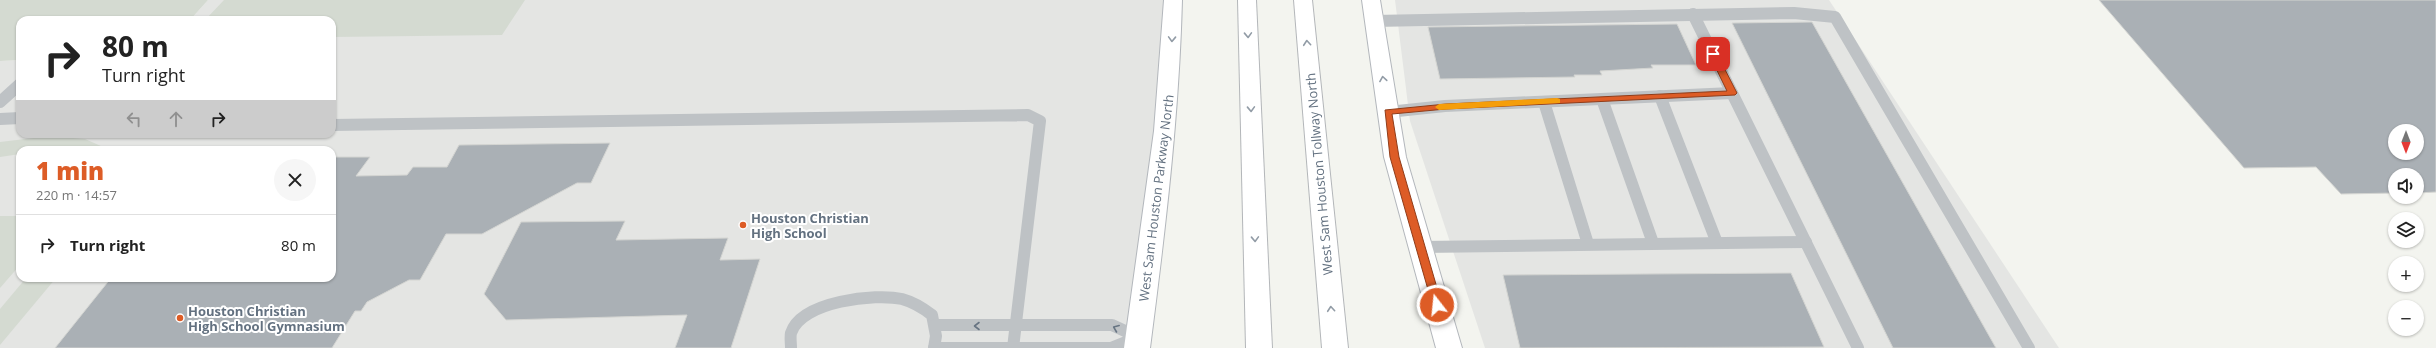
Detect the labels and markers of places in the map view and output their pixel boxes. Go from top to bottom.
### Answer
pin [1696,37,1730,71]
place label: Houston Christian High School [751,209,869,242]
marker: Houston Christian High School [738,220,748,230]
place label: Houston Christian High School Gymnasium [188,302,345,335]
marker: Houston Christian High School Gymnasium [175,313,185,323]

